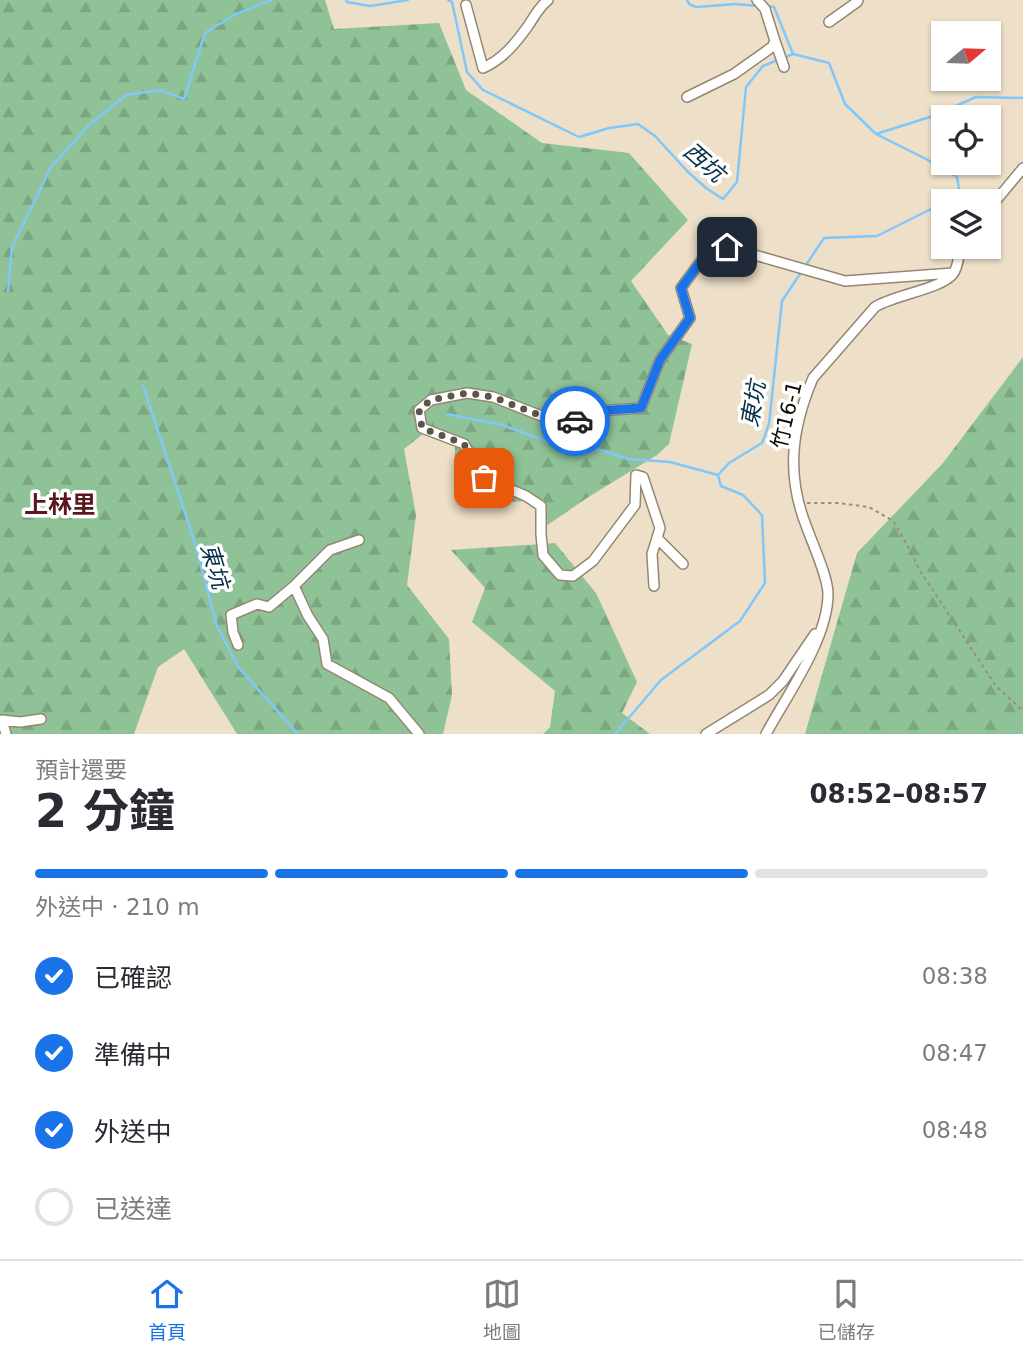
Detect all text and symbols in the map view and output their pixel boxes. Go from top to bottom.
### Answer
north arrow [931,21,1001,91]
map controls [931,21,1001,259]
button: locate [931,105,1001,175]
water label: 西坑 [678,137,732,189]
button: layers [931,189,1001,259]
pin [697,217,757,277]
icon: home [708,228,746,266]
water label: 東坑 [736,376,770,429]
street label: 竹16-1 [767,379,807,451]
courier [540,386,610,456]
icon: car [556,402,594,440]
pin [454,448,514,508]
icon: bag [465,459,503,497]
district label: 上林里 [24,491,96,519]
water label: 東坑 [196,540,235,595]
text: 預計還要 [35,757,127,783]
text: 08:52–08:57 [809,779,988,809]
text: 2 分鐘 [35,784,175,838]
text: 外送中 · 210 m [35,894,200,920]
icon: check [35,957,73,995]
text: 已確認 [94,963,172,993]
text: 08:38 [922,963,988,989]
icon: check [35,1034,73,1072]
text: 準備中 [94,1040,172,1070]
text: 08:47 [922,1040,988,1066]
icon: check [35,1111,73,1149]
text: 外送中 [94,1117,172,1147]
text: 08:48 [922,1117,988,1143]
text: 已送達 [94,1194,172,1224]
tab: 首頁 [148,1275,186,1344]
tab: 地圖 [483,1275,521,1344]
tab: 已儲存 [818,1275,875,1344]

